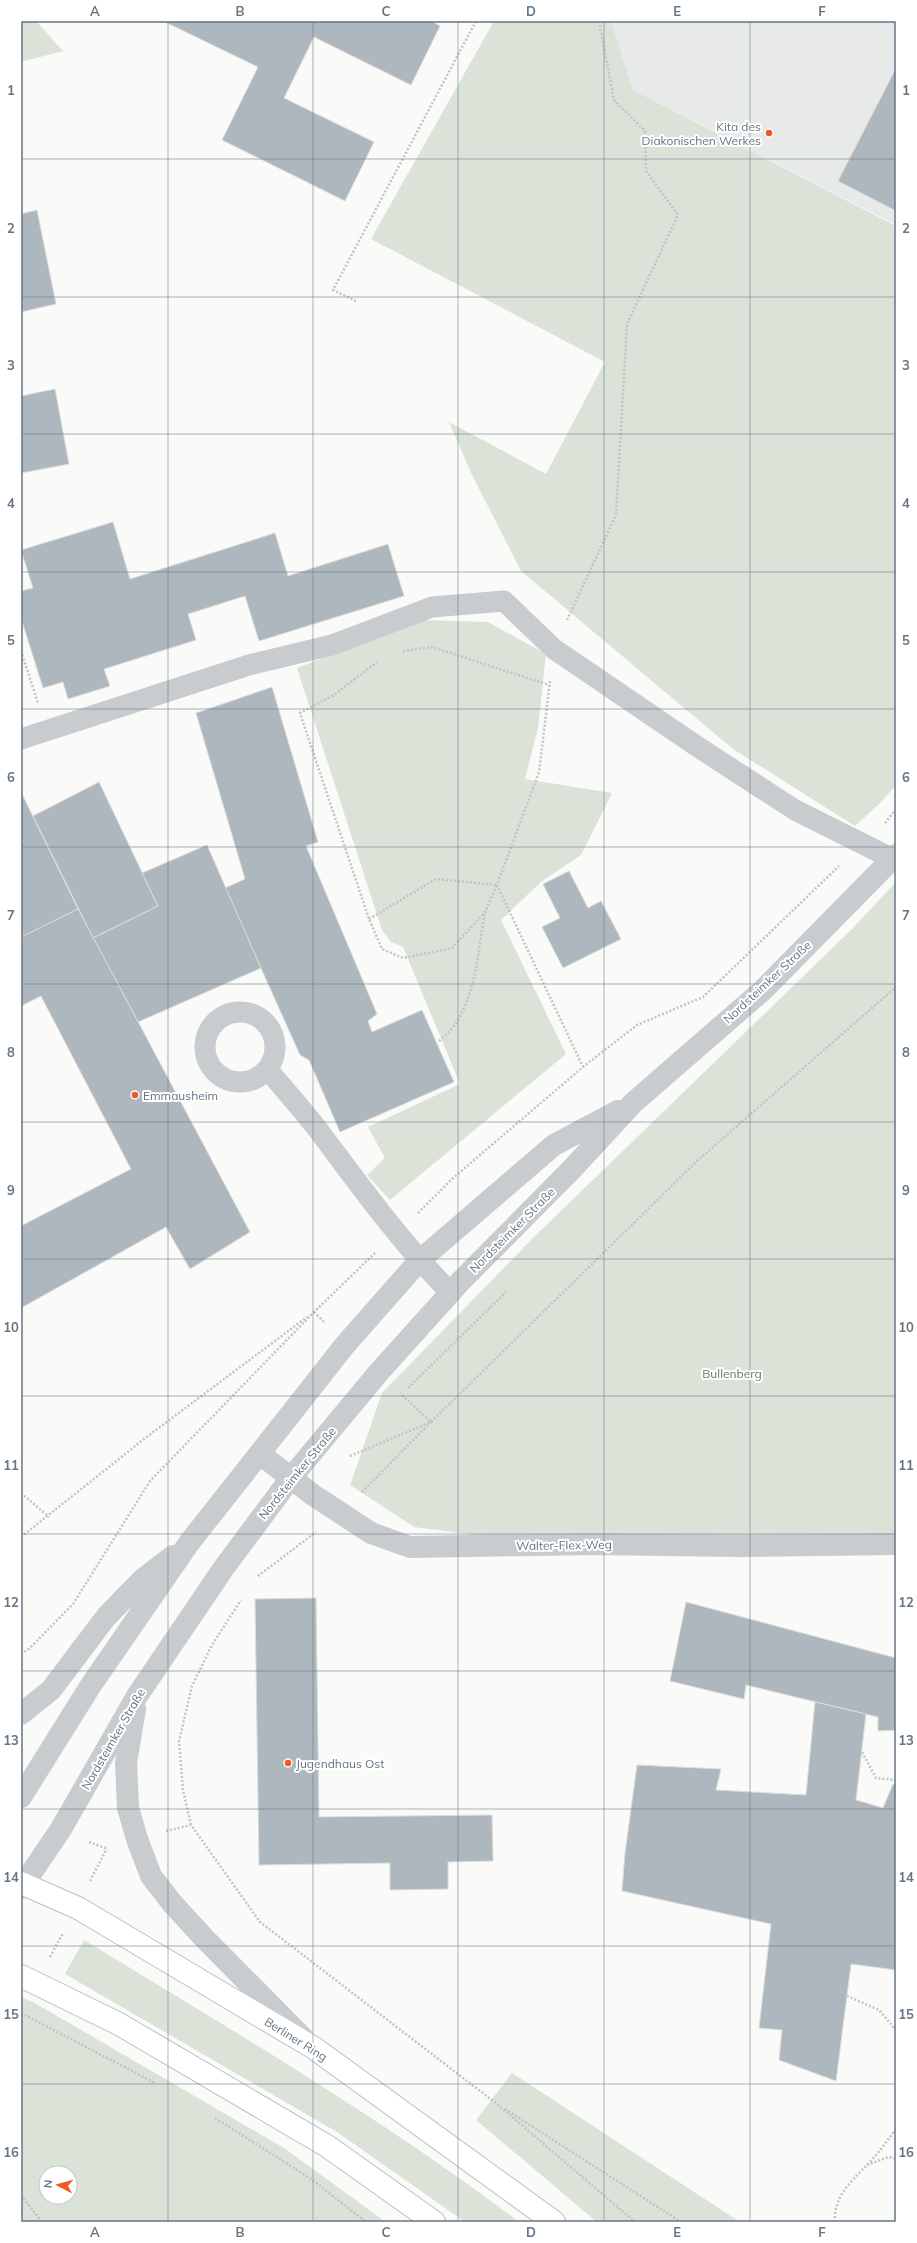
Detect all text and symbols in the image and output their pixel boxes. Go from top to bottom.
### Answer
text: A [90,3,100,19]
text: B [236,3,245,19]
text: C [382,3,391,19]
text: D [526,3,536,19]
text: E [673,3,681,19]
text: F [818,3,826,19]
text: 1 [7,82,15,98]
text: 1 [902,82,910,98]
place label: Kita des Diakonischen Werkes [642,119,761,148]
marker: Kita des Diakonischen Werkes [764,128,774,138]
text: 2 [7,220,15,236]
text: 2 [902,220,910,236]
text: 3 [7,357,15,373]
text: 3 [902,357,910,373]
text: 4 [7,495,15,511]
text: 4 [902,495,910,511]
text: 5 [7,632,15,648]
text: 5 [902,632,910,648]
text: 6 [7,769,15,785]
text: 6 [902,769,910,785]
text: 7 [7,907,15,923]
text: 7 [902,907,910,923]
street label: Nordsteimker Straße [720,937,814,1027]
text: 8 [7,1044,15,1060]
text: 8 [902,1044,910,1060]
place label: Emmausheim [143,1088,218,1103]
marker: Emmausheim [130,1090,140,1100]
text: 9 [7,1182,15,1198]
text: 9 [902,1182,910,1198]
street label: Nordsteimker Straße [466,1184,558,1276]
text: 10 [3,1319,19,1335]
text: 10 [898,1319,914,1335]
park label: Bullenberg [702,1366,762,1381]
street label: Nordsteimker Straße [255,1424,339,1522]
text: 11 [3,1457,19,1473]
text: 11 [898,1457,914,1473]
street label: Walter-Flex-Weg [516,1537,612,1553]
text: 12 [3,1594,19,1610]
text: 12 [898,1594,914,1610]
street label: Nordsteimker Straße [78,1686,148,1792]
text: 13 [3,1732,19,1748]
text: 13 [898,1732,914,1748]
place label: Jugendhaus Ost [296,1756,384,1771]
marker: Jugendhaus Ost [283,1758,293,1768]
text: 14 [3,1869,19,1885]
text: 14 [898,1869,914,1885]
text: 15 [3,2006,19,2022]
text: 15 [898,2006,914,2022]
street label: Berliner Ring [262,2014,330,2064]
text: 16 [3,2144,19,2160]
text: 16 [898,2144,914,2160]
north arrow [38,2165,78,2205]
text: N [41,2179,55,2189]
text: A [90,2224,100,2240]
text: B [236,2224,245,2240]
text: C [382,2224,391,2240]
text: D [526,2224,536,2240]
text: E [673,2224,681,2240]
text: F [818,2224,826,2240]

